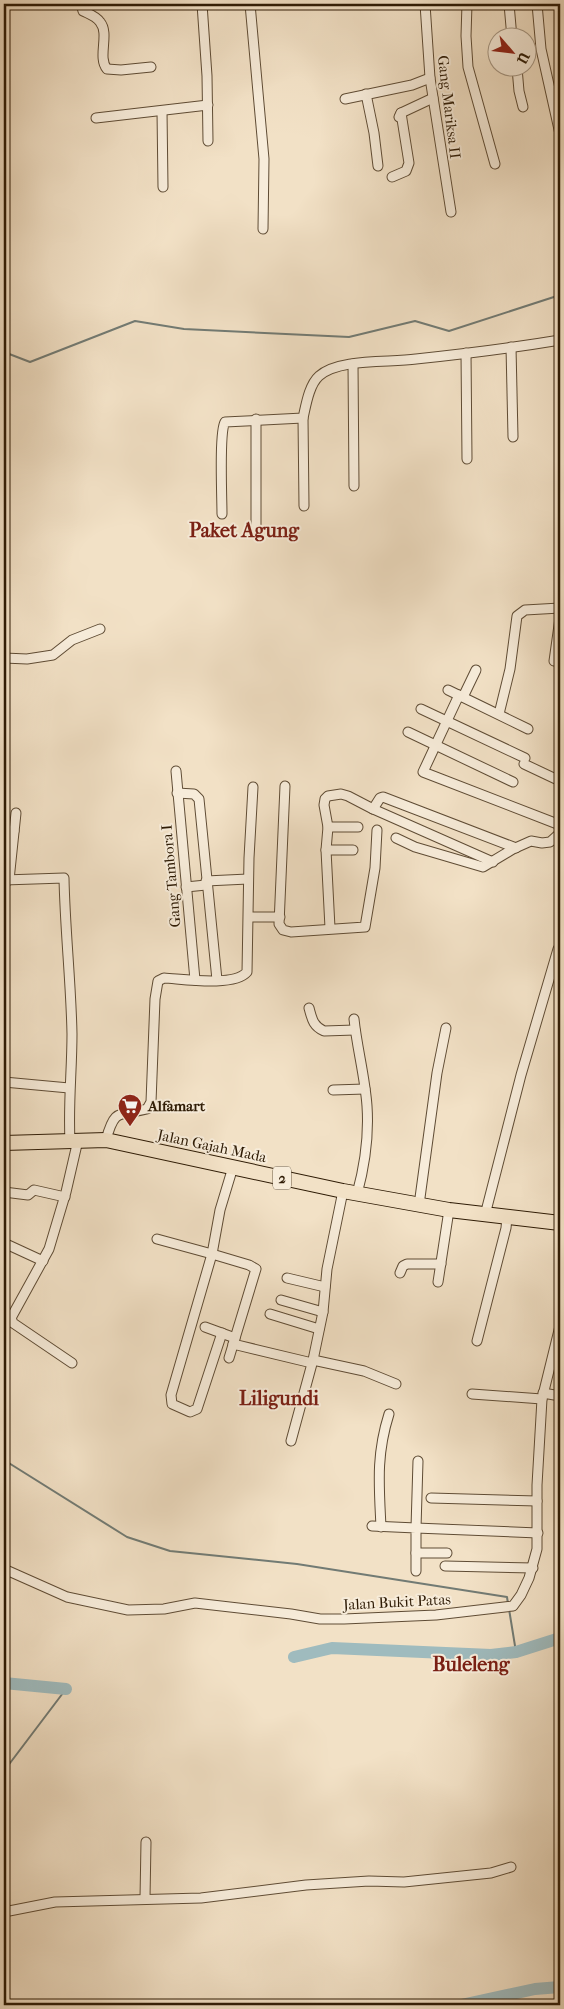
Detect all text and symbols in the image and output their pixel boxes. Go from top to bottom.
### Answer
north arrow [486,28,536,78]
text: U [513,48,534,67]
street label: Gang Mariksa II [434,54,464,160]
district label: Paket Agung [189,519,300,542]
street label: Gang Tambora I [158,824,184,928]
supermarket icon: Alfamart [117,1093,143,1127]
place label: Alfamart [147,1097,206,1115]
street label: Jalan Gajah Mada [155,1125,269,1167]
road number: 2 [273,1166,291,1190]
district label: Liligundi [239,1387,320,1410]
street label: Jalan Bukit Patas [342,1590,452,1614]
district label: Buleleng [432,1653,511,1676]

